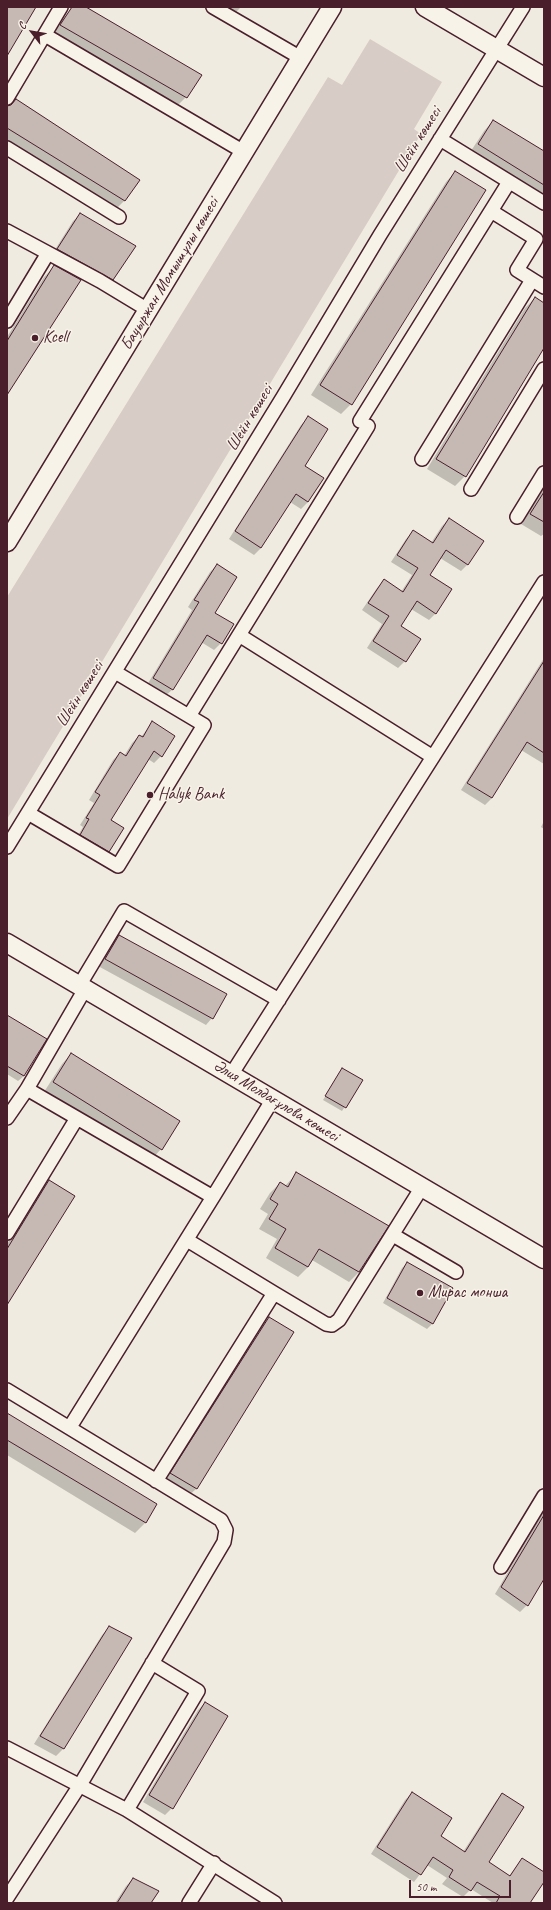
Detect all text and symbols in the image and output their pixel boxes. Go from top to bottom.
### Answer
north arrow [12,12,52,52]
text: С [14,20,29,32]
street label: Шейн көшесі [390,103,446,177]
street label: Бауыржан Момышұлы көшесі [116,194,224,354]
place label: Kcell [43,328,68,348]
marker: Kcell [30,333,40,343]
street label: Шейн көшесі [222,381,278,455]
street label: Шейн көшесі [52,657,108,731]
place label: Halyk Bank [158,785,224,805]
marker: Halyk Bank [145,790,155,800]
street label: Әлия Молдағұлова көшесі [209,1055,343,1147]
place label: Мирас монша [428,1283,507,1303]
marker: Мирас монша [415,1288,425,1298]
scale bar [411,1872,513,1898]
text: 50 m [416,1879,436,1895]

